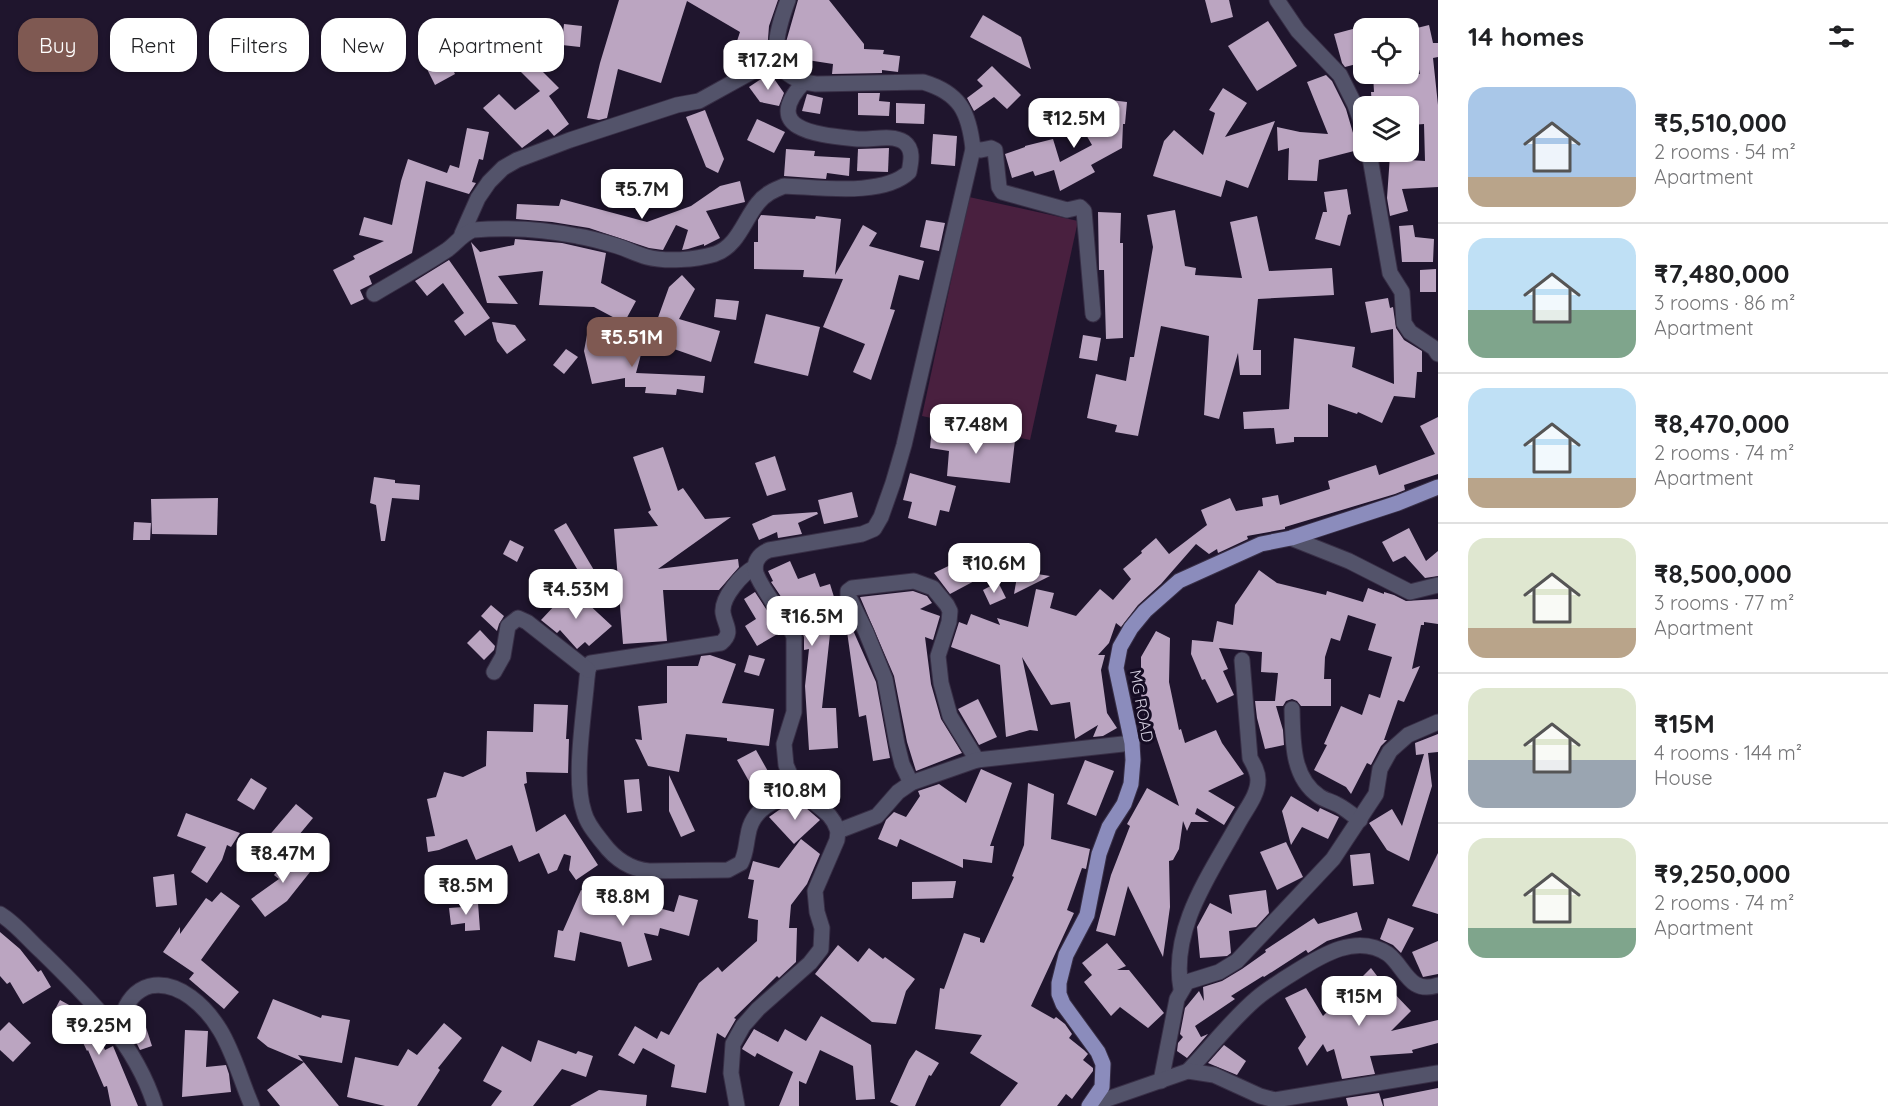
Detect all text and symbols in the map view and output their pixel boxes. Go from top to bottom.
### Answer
chip: Buy [18,18,98,72]
chip: Rent [110,18,197,72]
chip: Filters [209,18,309,72]
chip: New [321,18,406,72]
chip: Apartment [418,18,564,72]
map controls [1353,18,1419,162]
button: locate [1353,18,1419,84]
text: 14 homes [1468,20,1584,53]
icon: filters [1825,20,1858,53]
pin: ₹17.2M [719,40,817,91]
text: ₹17.2M [737,47,799,72]
button: layers [1353,96,1419,162]
pin: ₹12.5M [1025,98,1123,149]
text: ₹12.5M [1042,105,1106,130]
text: ₹5,510,000 [1654,106,1787,139]
icon: home [1516,111,1588,183]
text: 2 rooms · 54 m² [1654,139,1796,164]
text: Apartment [1654,164,1754,189]
pin: ₹5.7M [600,169,684,220]
text: ₹5.7M [615,176,669,201]
text: ₹7,480,000 [1654,257,1790,290]
icon: home [1516,262,1588,334]
text: 3 rooms · 86 m² [1654,290,1795,315]
text: Apartment [1654,315,1754,340]
pin: ₹5.51M [583,317,681,368]
text: ₹5.51M [601,324,663,349]
pin: ₹7.48M [927,404,1025,455]
text: ₹8,470,000 [1654,407,1790,440]
text: ₹7.48M [944,411,1008,436]
icon: home [1516,412,1588,484]
text: 2 rooms · 74 m² [1654,440,1794,465]
text: Apartment [1654,465,1754,490]
pin: ₹10.6M [945,543,1043,594]
text: ₹10.6M [962,550,1026,575]
text: ₹8,500,000 [1654,557,1792,590]
icon: home [1516,562,1588,634]
pin: ₹4.53M [527,569,625,620]
text: ₹4.53M [543,576,609,601]
text: 3 rooms · 77 m² [1654,590,1794,615]
pin: ₹16.5M [763,596,861,647]
text: ₹16.5M [781,603,843,628]
text: Apartment [1654,615,1754,640]
street label: MG ROAD [1126,668,1158,744]
text: ₹15M [1654,707,1715,740]
icon: home [1516,712,1588,784]
text: 4 rooms · 144 m² [1654,740,1802,765]
text: House [1654,765,1713,790]
pin: ₹10.8M [746,770,844,821]
text: ₹10.8M [763,777,827,802]
pin: ₹8.47M [234,833,332,884]
text: ₹8.47M [251,840,315,865]
text: ₹9,250,000 [1654,857,1791,890]
icon: home [1516,862,1588,934]
pin: ₹8.5M [424,865,508,916]
text: ₹8.5M [439,872,493,897]
pin: ₹8.8M [581,876,665,927]
text: ₹8.8M [596,883,650,908]
text: 2 rooms · 74 m² [1654,890,1794,915]
text: Apartment [1654,915,1754,940]
pin: ₹15M [1323,976,1395,1027]
text: ₹15M [1336,983,1382,1008]
pin: ₹9.25M [50,1005,148,1056]
text: ₹9.25M [66,1012,132,1037]

